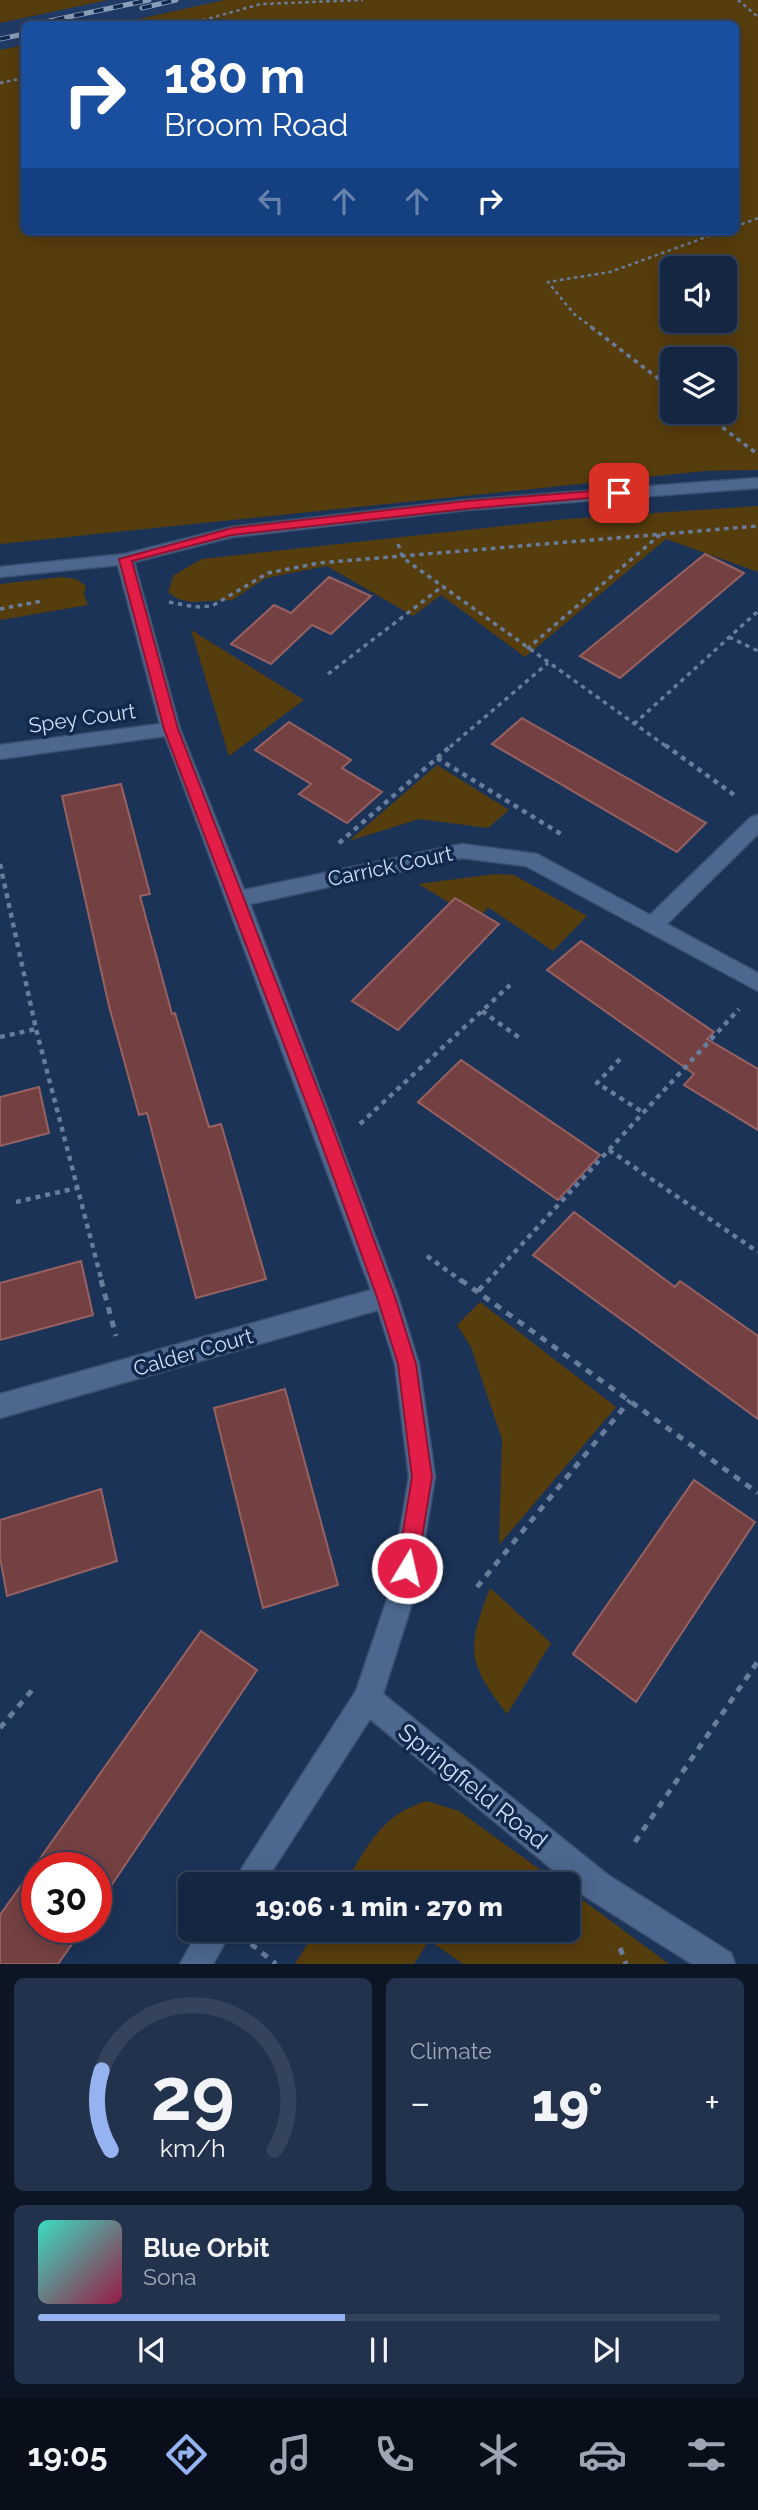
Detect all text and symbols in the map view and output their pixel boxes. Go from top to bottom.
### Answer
text: 180 m [164,47,305,104]
icon: right [49,49,140,140]
text: Broom Road [164,106,348,143]
icon: left [252,182,290,220]
icon: ahead [325,182,363,220]
icon: ahead [398,182,436,220]
icon: right [471,182,509,220]
map controls [660,256,737,424]
button: sound [660,256,737,333]
button: layers [660,347,737,424]
pin [589,463,649,523]
icon: arrive [600,474,638,512]
street label: Spey Court [27,698,137,738]
street label: Carrick Court [325,841,455,891]
street label: Calder Court [130,1323,256,1381]
position arrow [370,1531,444,1605]
street label: Springfield Road [393,1717,553,1855]
speed limit sign: 30 [21,1852,112,1943]
text: 19:06 · 1 min · 270 m [255,1892,503,1922]
text: Climate [410,2037,492,2064]
text: 29 [151,2053,235,2138]
text: 19° [532,2072,603,2133]
text: − [410,2080,430,2125]
text: + [704,2080,720,2125]
text: km/h [160,2133,226,2163]
text: Blue Orbit [143,2233,270,2263]
text: Sona [143,2263,197,2290]
icon: previous [133,2331,171,2369]
icon: pause [360,2331,398,2369]
icon: next [587,2331,625,2369]
icon: directions [162,2430,211,2479]
icon: music [266,2430,315,2479]
icon: phone [370,2430,419,2479]
icon: climate [474,2430,523,2479]
icon: car [578,2430,627,2479]
icon: filters [682,2430,731,2479]
text: 19:05 [27,2436,107,2473]

